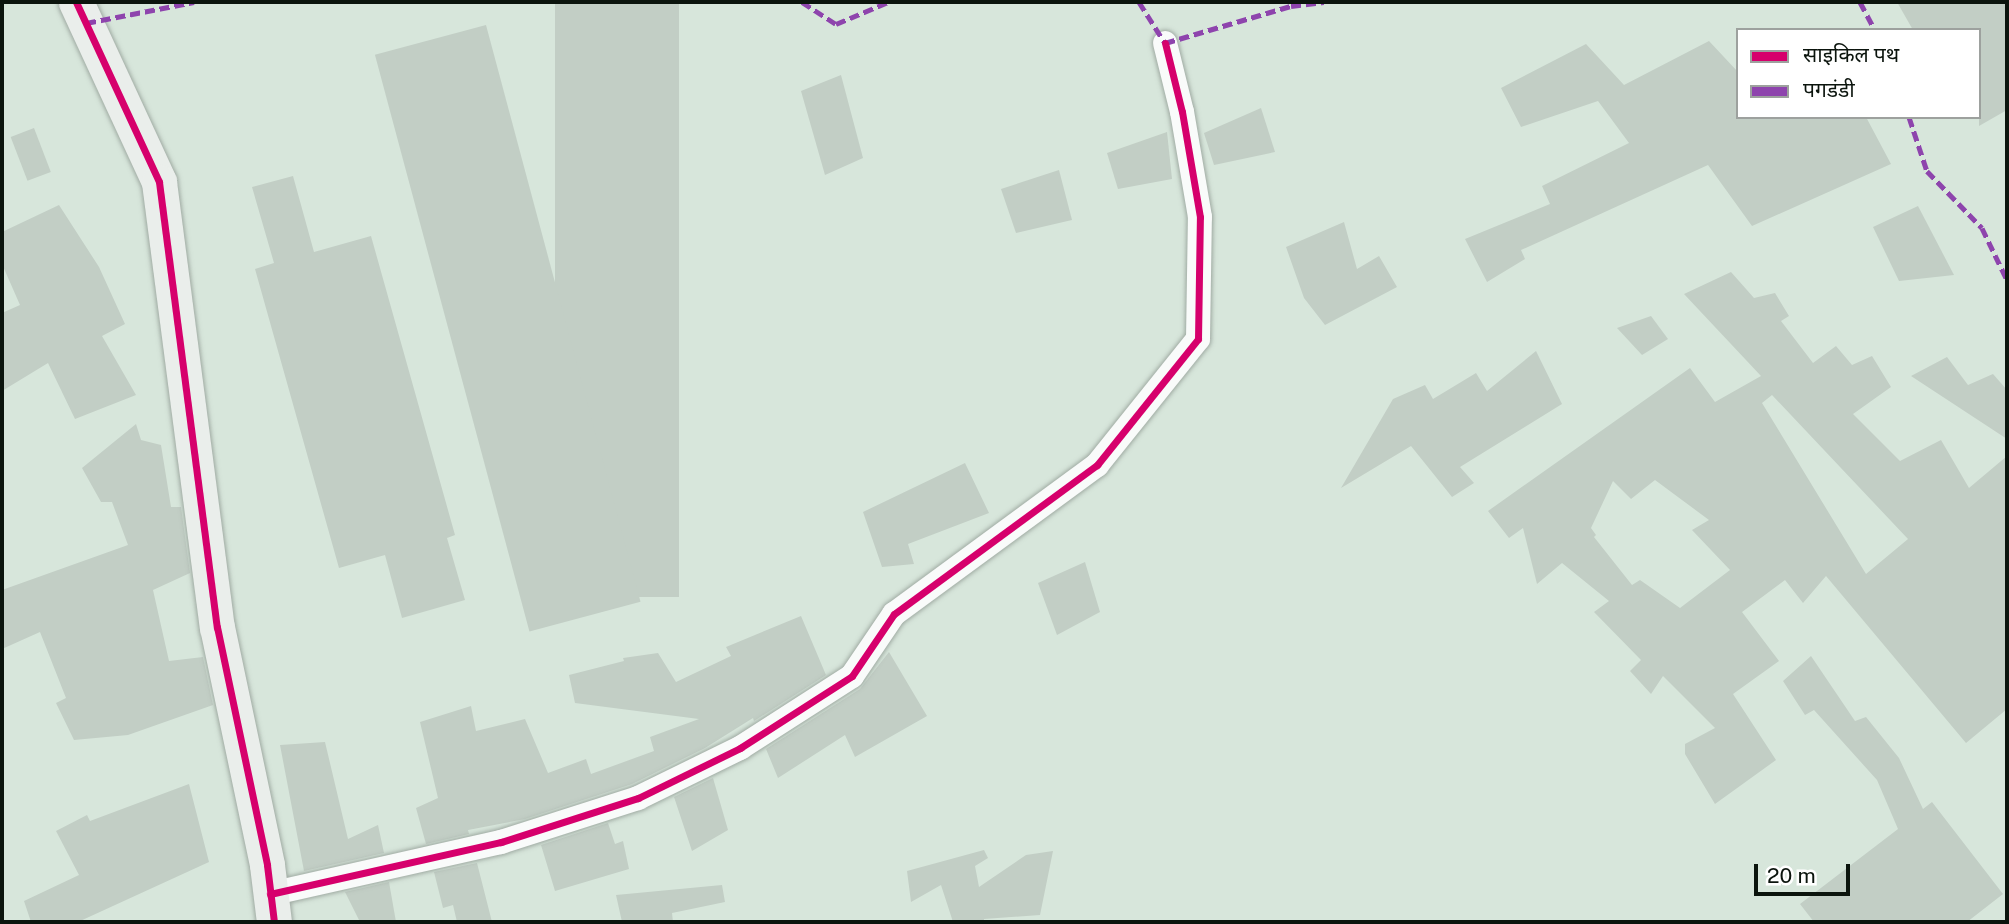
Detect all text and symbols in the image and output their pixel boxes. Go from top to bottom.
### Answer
legend [1736,28,1981,119]
text: साइकिल पथ [1803,42,1899,67]
text: पगडंडी [1803,77,1855,102]
scale bar [1757,850,1853,894]
text: 20 m [1767,863,1816,888]

